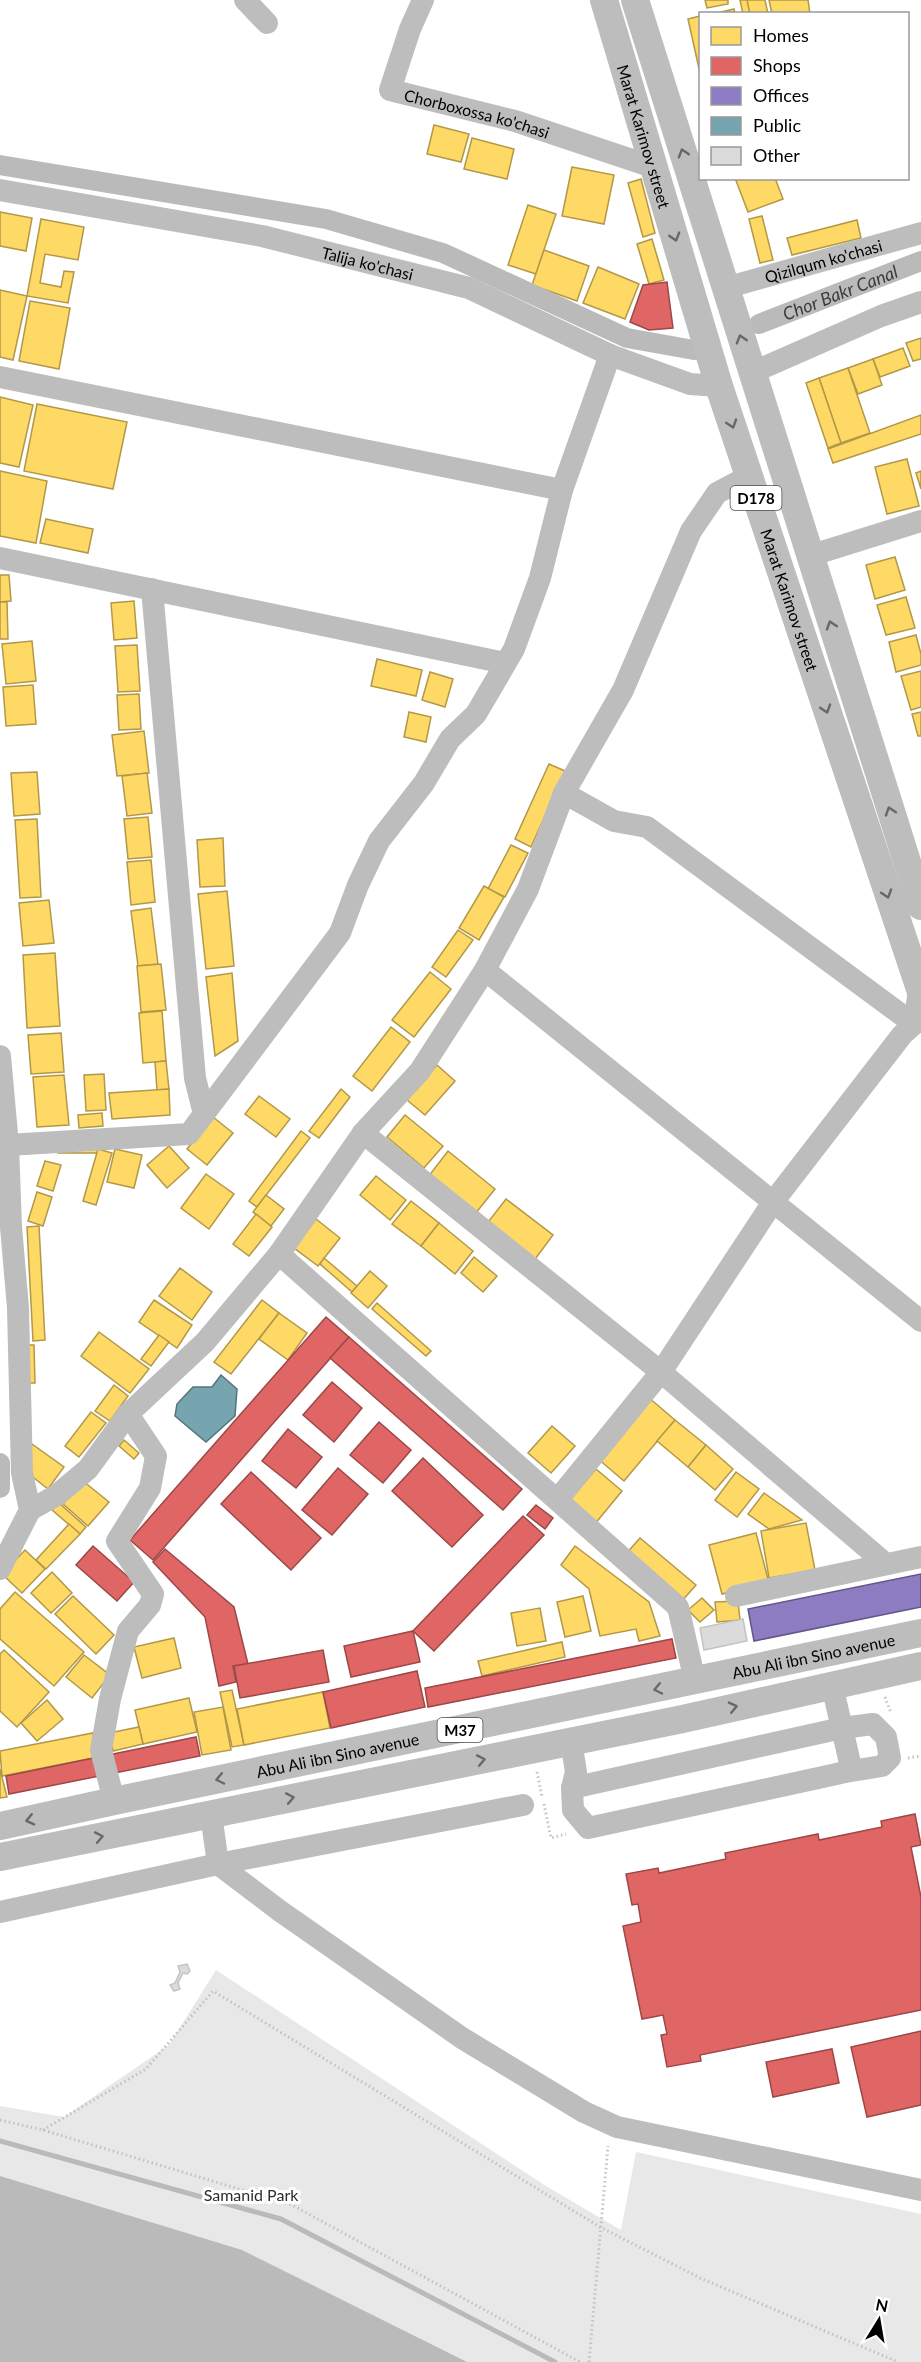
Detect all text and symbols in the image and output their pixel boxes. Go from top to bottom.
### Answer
legend [699,12,909,180]
text: Homes [753,24,809,46]
text: Shops [753,54,801,76]
street label: Marat Karimov street [614,62,675,210]
street label: Chorboxossa ko'chasi [403,84,552,141]
text: Offices [753,84,809,106]
text: Public [753,114,801,136]
text: Other [753,144,800,166]
one-way arrow [678,148,690,159]
one-way arrow [668,231,680,242]
street label: Qizilqum ko'chasi [762,235,884,286]
street label: Talija ko'chasi [320,242,416,283]
water label: Chor Bakr Canal [779,260,901,325]
one-way arrow [736,334,748,345]
one-way arrow [724,418,737,429]
road number: D178 [730,486,782,510]
street label: Marat Karimov street [758,526,823,674]
one-way arrow [826,620,838,631]
one-way arrow [819,703,831,713]
one-way arrow [885,806,898,817]
one-way arrow [880,888,893,899]
street label: Abu Ali ibn Sino avenue [730,1629,896,1682]
one-way arrow [654,1682,664,1695]
one-way arrow [728,1702,738,1715]
road number: M37 [438,1718,482,1742]
street label: Abu Ali ibn Sino avenue [254,1728,421,1781]
one-way arrow [475,1754,485,1767]
one-way arrow [216,1772,226,1785]
one-way arrow [284,1792,294,1805]
one-way arrow [25,1812,35,1825]
one-way arrow [93,1831,103,1844]
park label: Samanid Park [204,2185,299,2204]
north arrow [849,2290,909,2350]
text: N [874,2294,890,2315]

